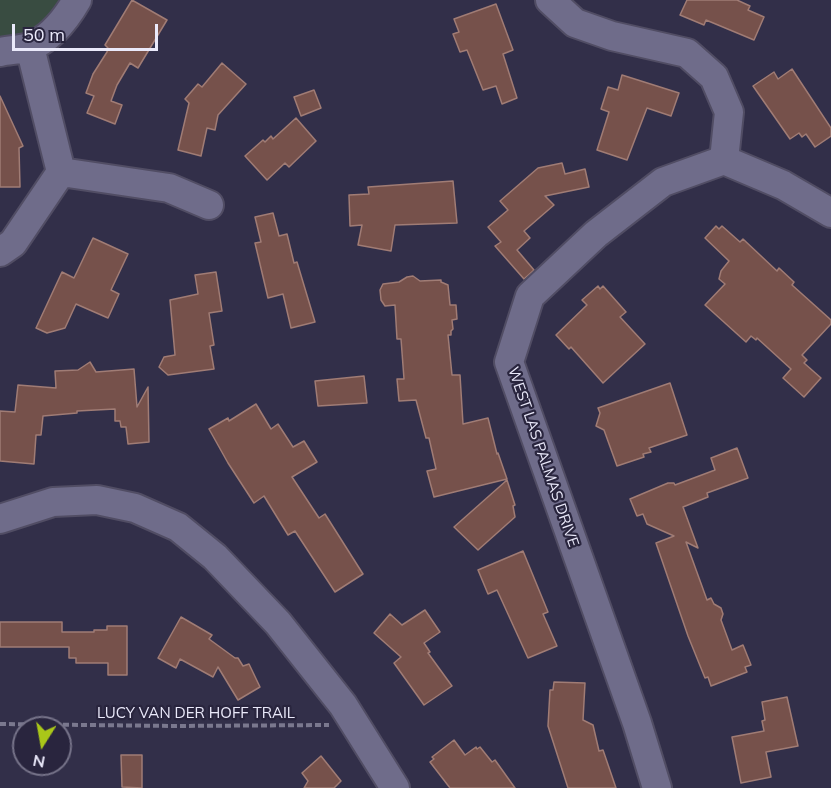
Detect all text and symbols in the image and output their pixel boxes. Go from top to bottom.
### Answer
scale bar [15,12,160,50]
text: 50 m [23,23,65,46]
street label: WEST LAS PALMAS DRIVE [504,365,582,549]
street label: LUCY VAN DER HOFF TRAIL [97,704,295,722]
north arrow [12,716,72,776]
text: N [31,751,47,773]

